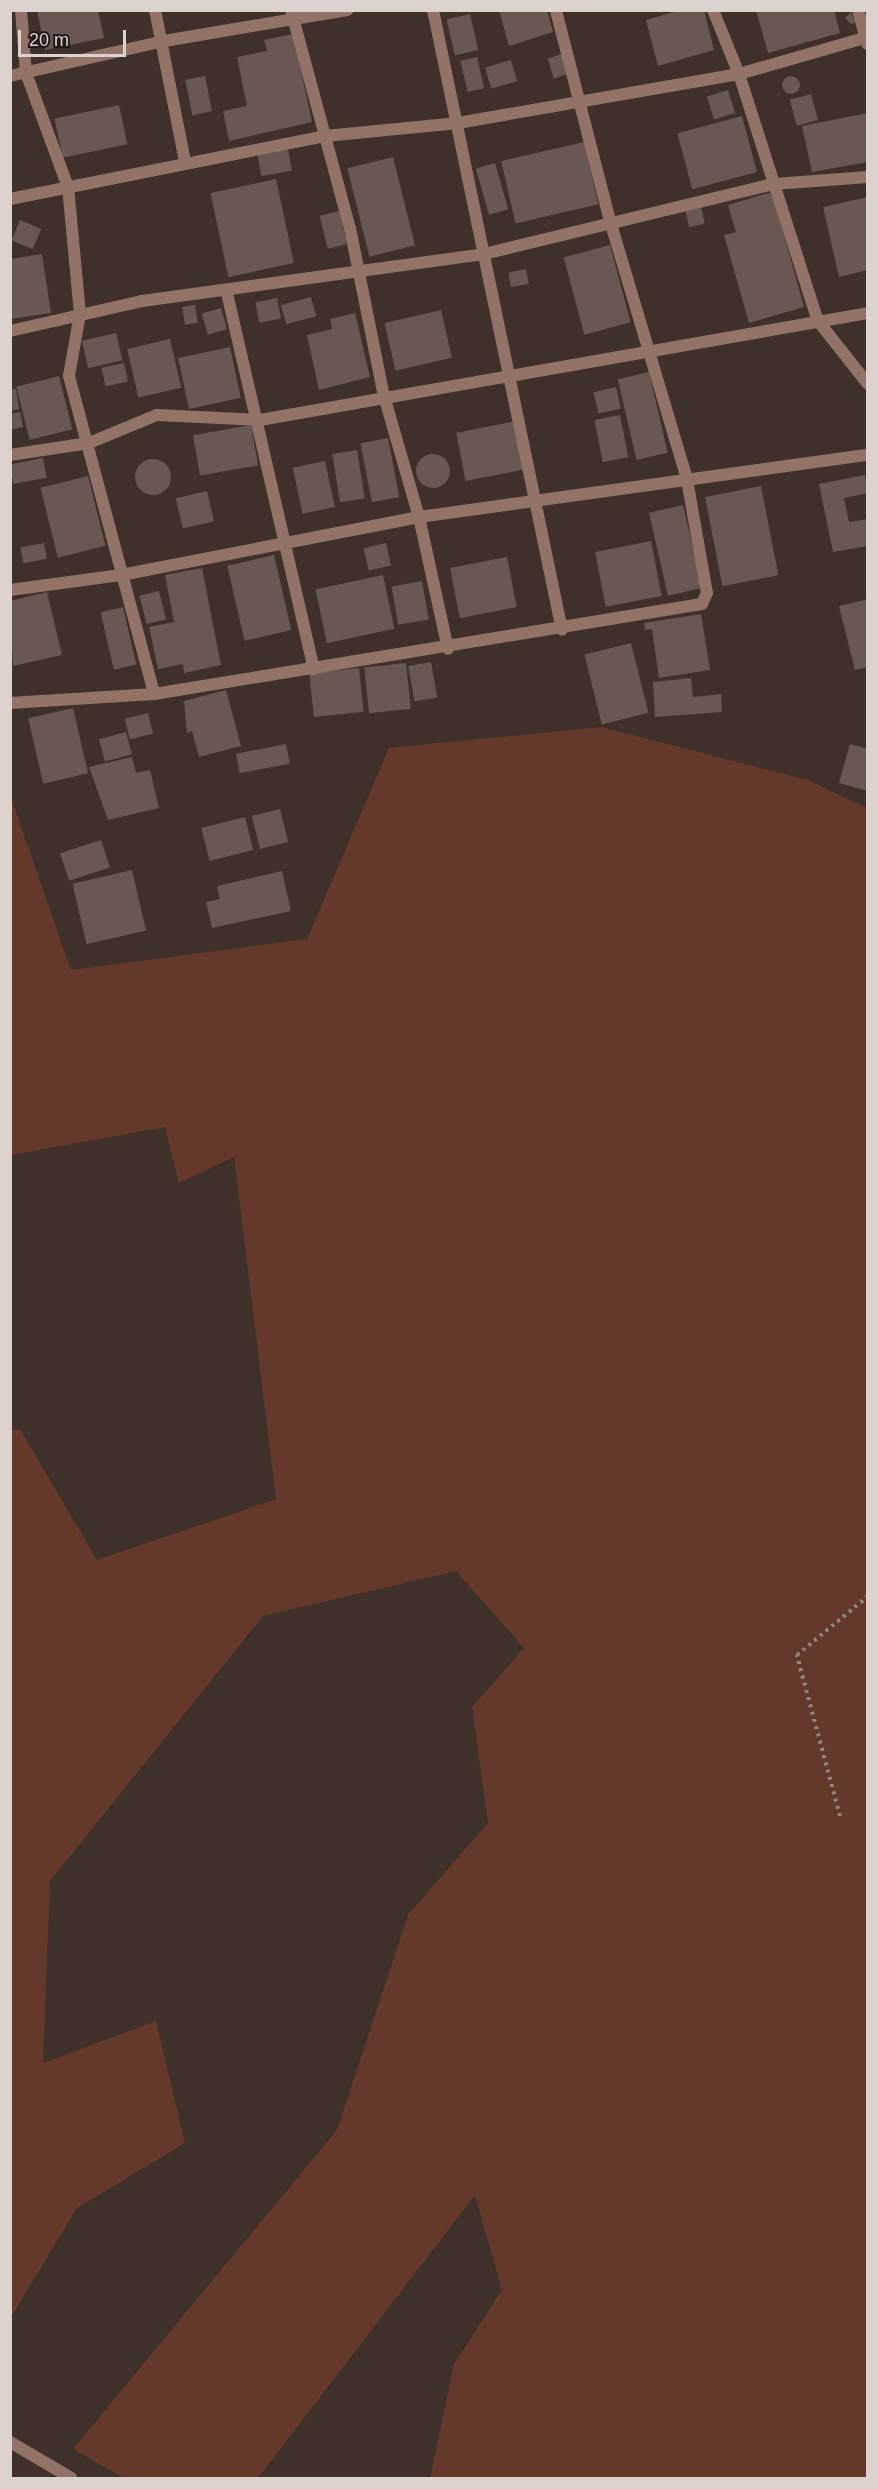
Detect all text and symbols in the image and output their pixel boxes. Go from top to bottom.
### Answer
scale bar [21,18,129,56]
text: 20 m [29,30,69,50]

